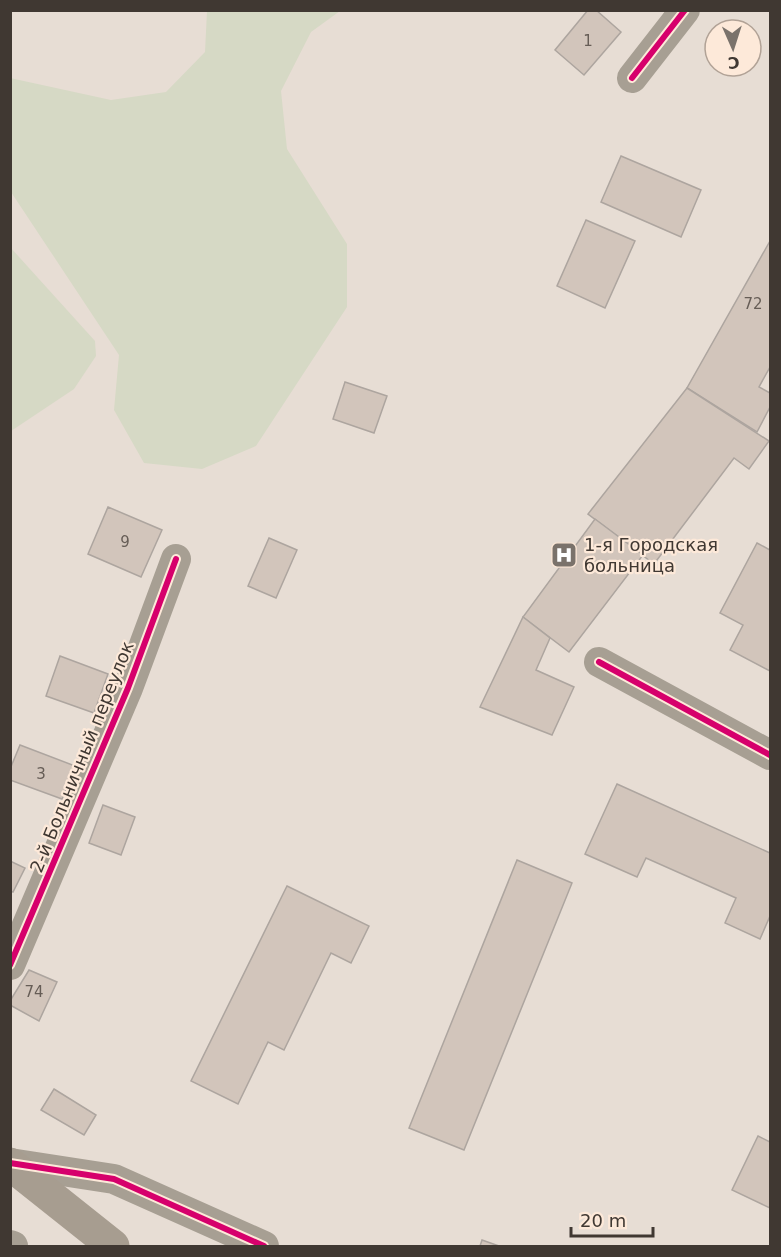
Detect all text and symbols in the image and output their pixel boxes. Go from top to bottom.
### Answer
north arrow [703,18,763,78]
house number: 1 [583,32,593,50]
text: С [727,53,740,72]
house number: 72 [743,295,763,313]
house number: 9 [120,533,130,551]
place label: 1-я Городская больница [584,534,718,576]
hospital icon: 1-я Городская больница [549,540,579,570]
street label: 2-й Больничный переулок [25,638,138,876]
house number: 3 [36,765,46,783]
house number: 74 [24,983,44,1001]
scale bar [571,1200,654,1238]
text: 20 m [580,1210,626,1231]

